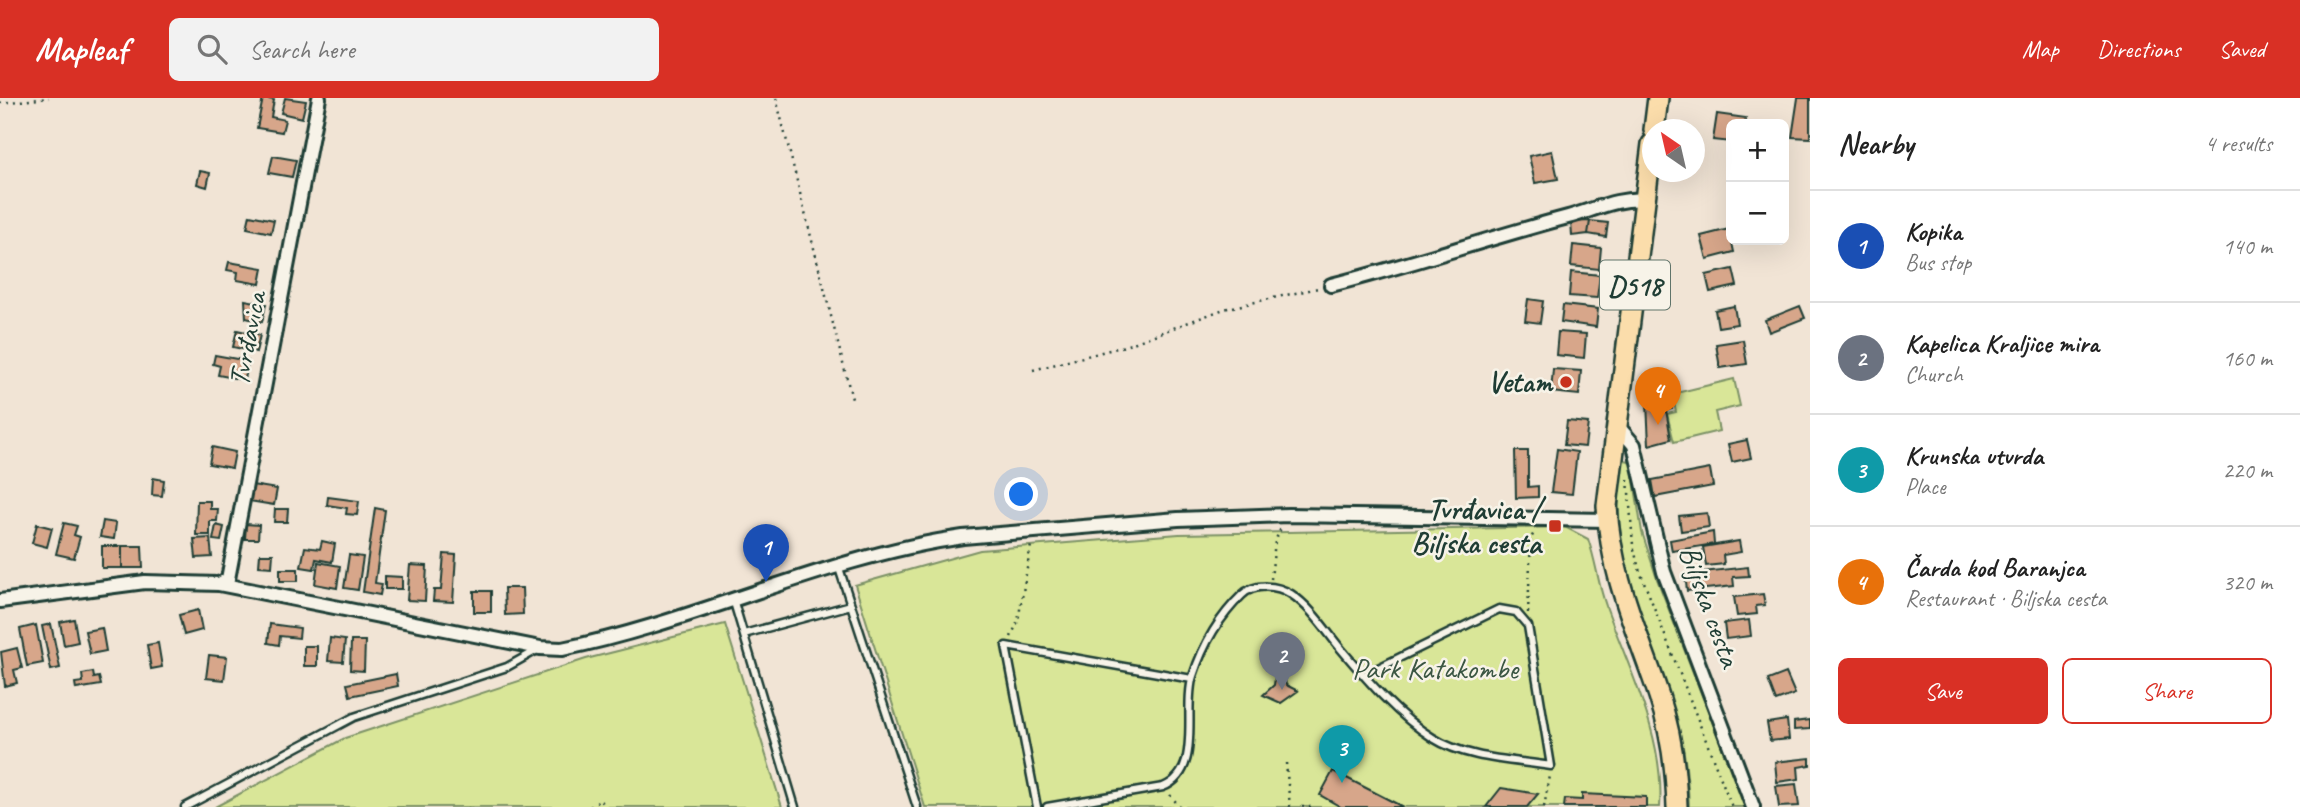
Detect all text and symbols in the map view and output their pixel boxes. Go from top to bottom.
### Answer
search box [169,18,659,81]
text: Mapleaf [35,28,127,70]
icon: search [193,30,231,68]
text: Search here [249,33,355,66]
text: Map [2022,34,2059,64]
text: Directions [2097,34,2180,64]
text: Saved [2218,34,2265,64]
north arrow [1642,119,1705,182]
map controls [1726,119,1789,245]
button: + [1726,119,1789,182]
text: Nearby [1838,125,1914,163]
text: 4 results [2205,129,2272,158]
button: − [1726,182,1789,245]
text: Kopika [1905,215,1962,248]
text: 1 [1856,232,1866,261]
text: 140 m [2223,232,2272,261]
text: Bus stop [1905,248,1971,277]
road number: D518 [1600,260,1670,310]
street label: Tvrđavica [219,286,275,389]
text: Kapelica Kraljice mira [1905,327,2099,360]
text: 2 [1856,344,1866,373]
text: 160 m [2223,344,2272,373]
text: Church [1905,360,1963,389]
place label: Vetam [1488,363,1554,401]
pin: 4 [1635,367,1681,425]
marker: Vetam [1558,374,1574,390]
text: Krunska utvrda [1905,439,2043,472]
text: 3 [1856,456,1866,485]
text: 220 m [2223,456,2272,485]
text: Place [1905,472,1945,501]
your location [1004,477,1038,511]
place label: Tvrđavica / Biljska cesta [1411,490,1547,562]
marker: Tvrđavica / Biljska cesta [1547,518,1563,534]
pin: 1 [743,524,789,582]
street label: Biljska cesta [1670,540,1750,674]
text: Čarda kod Baranjca [1905,551,2085,584]
text: 4 [1856,568,1866,597]
text: 320 m [2223,568,2272,597]
text: Restaurant · Biljska cesta [1905,584,2107,613]
pin: 2 [1259,632,1305,690]
park label: Park Katakombe [1352,649,1520,687]
button: Save [1838,658,2048,724]
button: Share [2062,658,2272,724]
pin: 3 [1319,725,1365,783]

